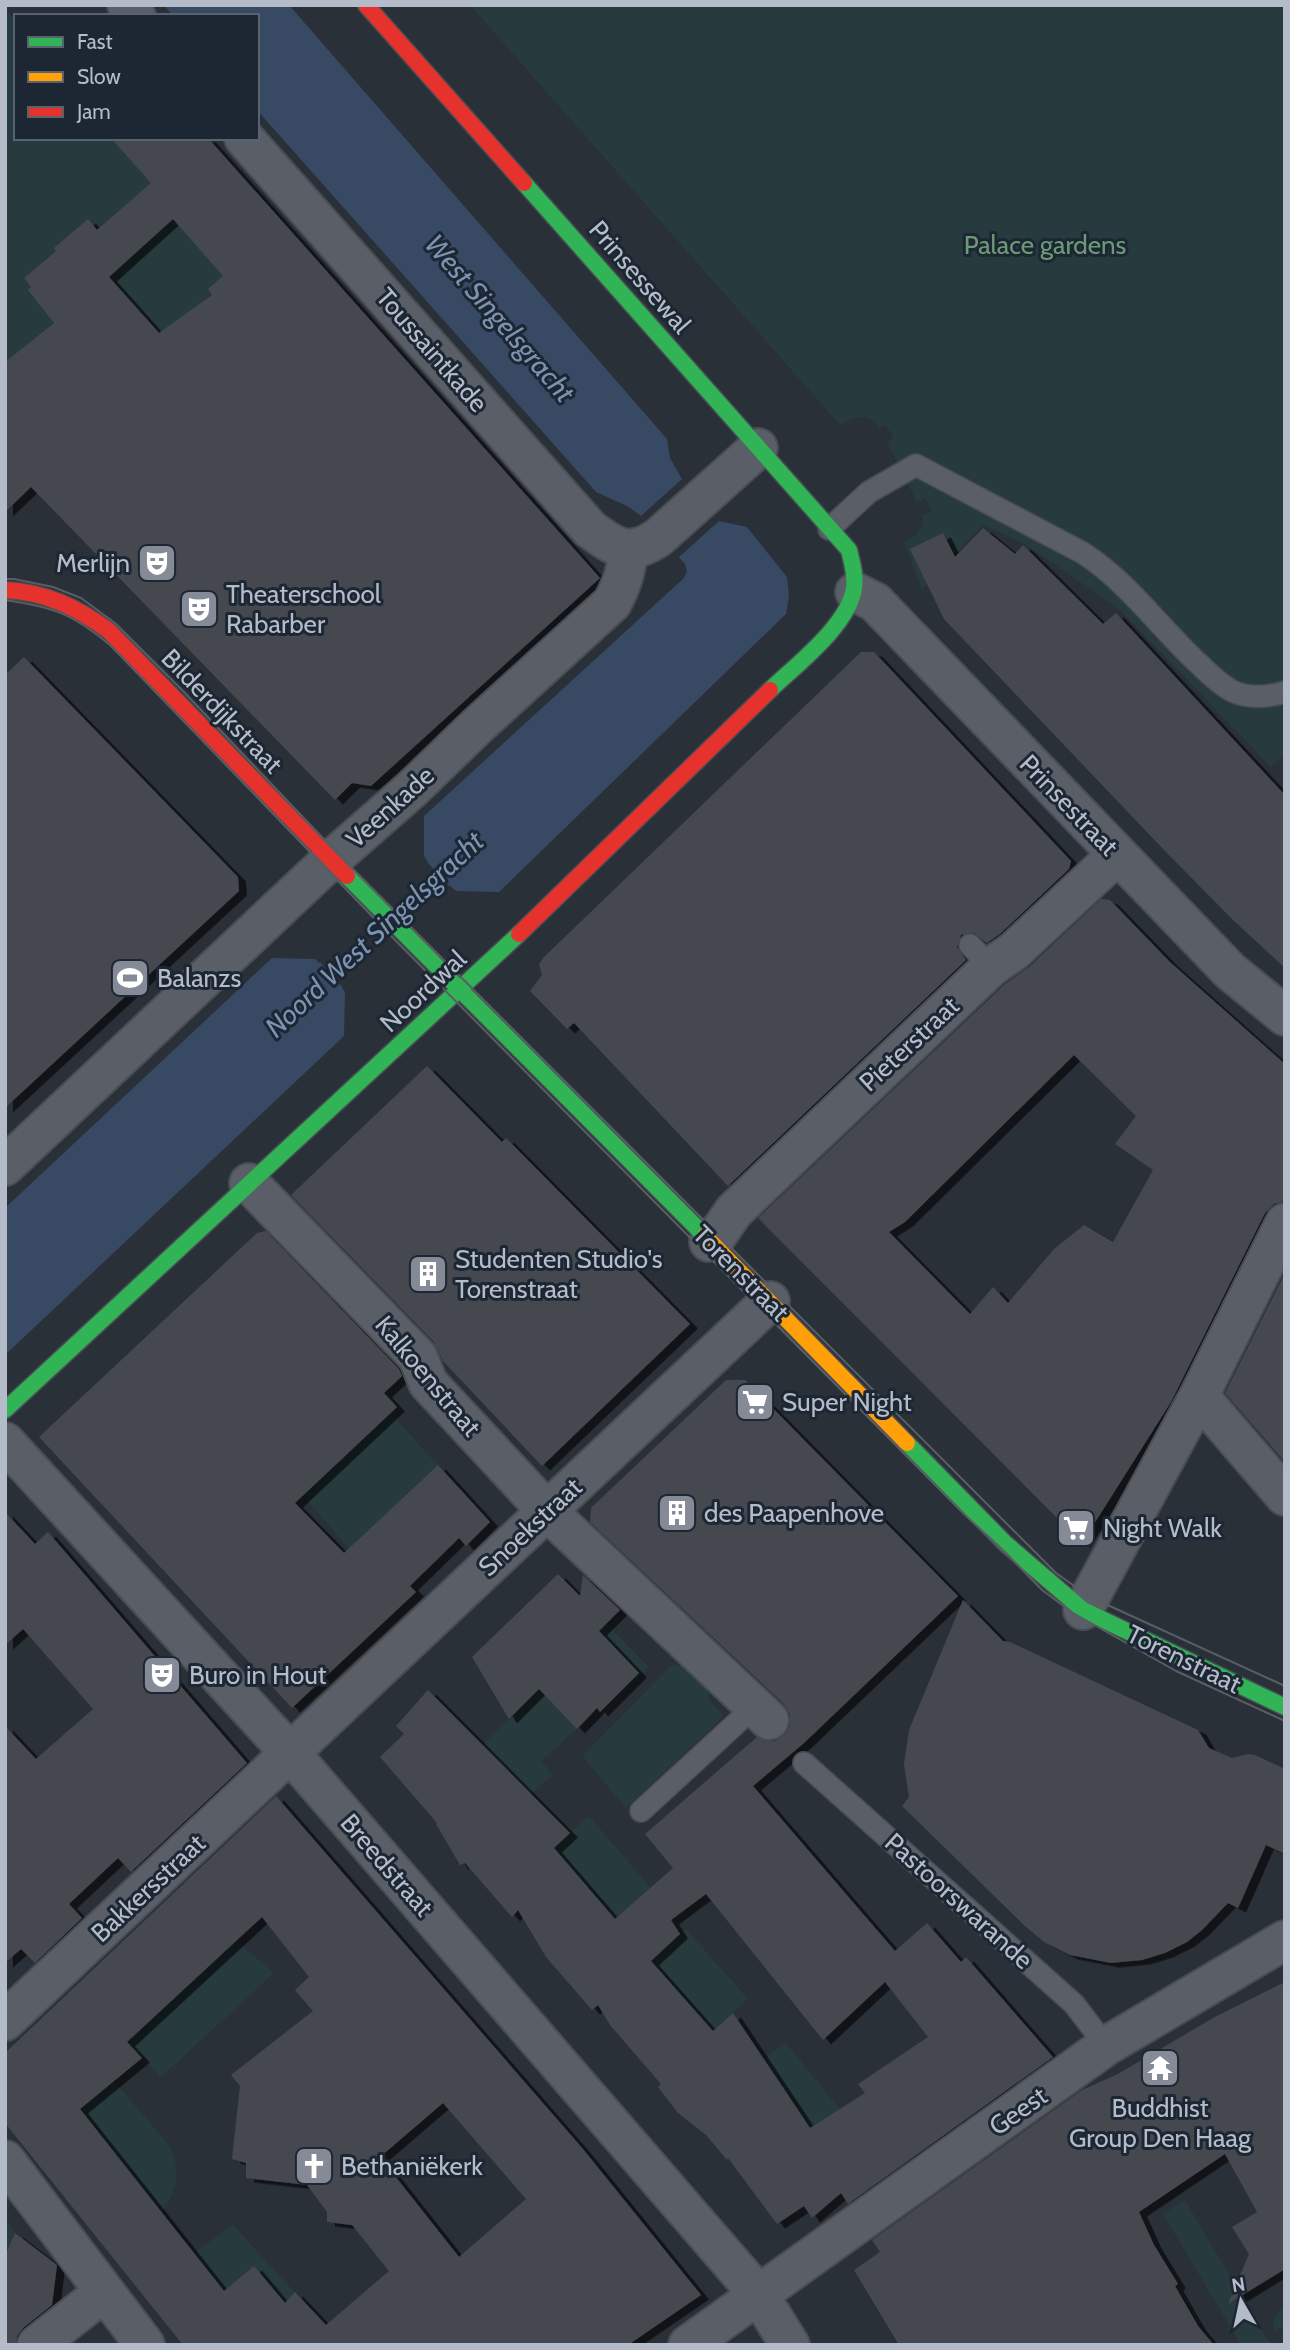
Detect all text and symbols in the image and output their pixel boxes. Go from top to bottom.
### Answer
legend [14,14,259,140]
text: Fast [77,29,113,54]
text: Slow [77,64,121,89]
text: Jam [76,99,111,124]
street label: Prinsessewal [582,214,698,340]
water label: West Singelsgracht [418,227,582,409]
park label: Palace gardens [964,229,1127,261]
street label: Toussaintkade [369,281,495,419]
theatre icon: Merlijn [136,542,178,584]
place label: Merlijn [56,547,130,579]
place label: Theaterschool Rabarber [226,578,381,640]
theatre icon: Theaterschool Rabarber [178,588,220,630]
street label: Bilderdijkstraat [155,642,289,780]
street label: Prinsestraat [1013,748,1125,862]
street label: Veenkade [339,759,441,855]
water label: Noord West Singelsgracht [258,824,491,1044]
street label: Noordwal [373,943,473,1039]
sports icon: Balanzs [109,957,151,999]
place label: Balanzs [157,962,241,994]
street label: Pieterstraat [852,990,966,1098]
street label: Torenstraat [686,1218,796,1328]
place label: Studenten Studio's Torenstraat [455,1243,663,1305]
building icon: Studenten Studio's Torenstraat [407,1253,449,1295]
street label: Kalkoenstraat [368,1309,488,1443]
supermarket icon: Super Night [734,1381,776,1423]
place label: Super Night [782,1386,912,1418]
street label: Snoekstraat [472,1471,589,1583]
building icon: des Paapenhove [656,1492,698,1534]
place label: des Paapenhove [704,1497,884,1529]
supermarket icon: Night Walk [1055,1507,1097,1549]
place label: Night Walk [1103,1512,1222,1544]
street label: Torenstraat [1122,1618,1246,1700]
theatre icon: Buro in Hout [141,1654,183,1696]
place label: Buro in Hout [189,1659,327,1691]
street label: Breedstraat [334,1807,440,1923]
street label: Pastoorswarande [878,1826,1040,1976]
street label: Bakkersstraat [84,1827,212,1949]
temple icon: Buddhist Group Den Haag [1139,2047,1181,2089]
street label: Geest [983,2080,1053,2142]
place label: Buddhist Group Den Haag [1069,2092,1252,2154]
church icon: Bethaniëkerk [293,2145,335,2187]
place label: Bethaniëkerk [341,2150,483,2182]
north arrow [1206,2266,1276,2336]
text: N [1230,2272,1247,2297]

